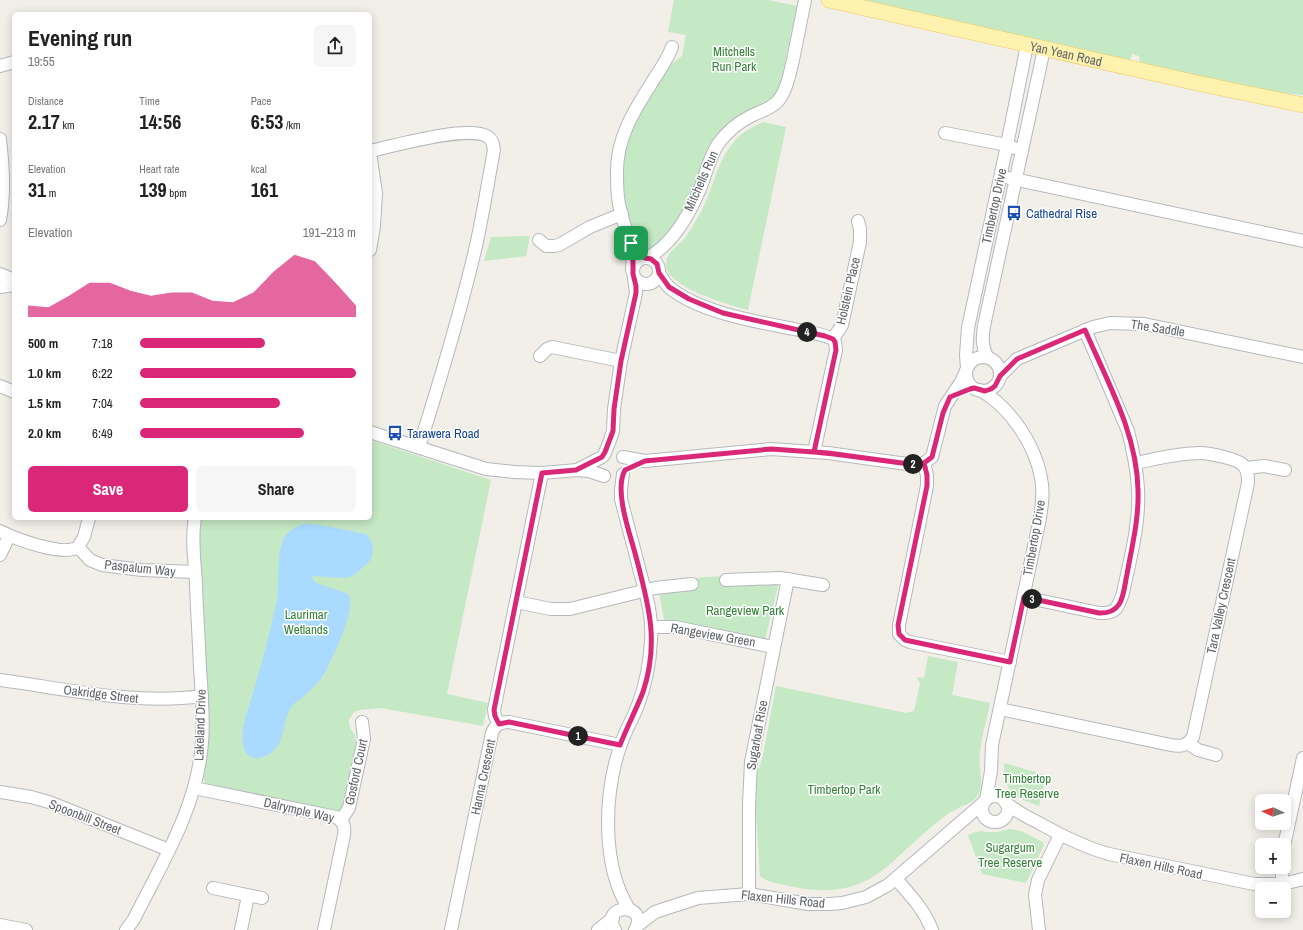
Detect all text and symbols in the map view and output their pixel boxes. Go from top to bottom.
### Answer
text: Evening run [28,23,132,53]
button: share [314,25,356,67]
street label: Yan Yean Road [1028,37,1104,70]
park label: Mitchells Run Park [712,43,757,75]
text: 19:55 [28,53,55,70]
text: Distance [28,94,64,108]
text: Time [139,94,160,108]
text: Pace [251,94,271,108]
text: 2.17 [28,108,60,135]
text: 14:56 [139,108,181,135]
text: 6:53 [251,108,283,135]
text: km [60,118,74,132]
text: /km [283,118,301,132]
street label: Mitchells Run [680,148,722,214]
text: Elevation [28,162,66,176]
text: Heart rate [139,162,179,176]
text: kcal [251,162,267,176]
street label: Timbertop Drive [978,167,1010,245]
text: 31 [28,176,46,203]
text: 139 [139,176,167,203]
text: 161 [251,176,278,203]
text: m [46,186,56,200]
text: bpm [167,186,187,200]
bus stop icon: Cathedral Rise [1005,204,1023,222]
place label: Cathedral Rise [1026,205,1097,222]
text: Elevation [28,224,72,241]
text: 191–213 m [303,224,356,241]
pin [614,226,648,260]
icon: arrive [620,232,642,254]
street label: Holstein Place [832,256,864,326]
street label: The Saddle [1130,315,1186,341]
pin: 4 [797,322,817,342]
text: 4 [804,325,810,339]
text: 500 m [28,335,58,352]
text: 7:18 [92,335,113,352]
text: 1.0 km [28,365,61,382]
text: 6:22 [92,365,113,382]
text: 1.5 km [28,395,61,412]
text: 7:04 [92,395,113,412]
bus stop icon: Tarawera Road [386,424,404,442]
text: 2.0 km [28,425,61,442]
text: 6:49 [92,425,113,442]
place label: Tarawera Road [407,425,480,442]
pin: 2 [903,454,923,474]
text: 2 [910,457,916,471]
button: Save [28,466,188,512]
button: Share [196,466,356,512]
street label: Timbertop Drive [1019,499,1049,577]
street label: Paspalum Way [104,556,177,580]
street label: Tara Valley Crescent [1203,556,1239,656]
pin: 3 [1022,589,1042,609]
text: 3 [1029,592,1035,606]
park label: Rangeview Park [706,602,785,619]
park label: Laurimar Wetlands [284,606,328,638]
street label: Rangeview Green [669,619,757,651]
street label: Oakridge Street [63,681,139,707]
street label: Lakeland Drive [190,689,210,761]
street label: Sugarloaf Rise [743,699,772,771]
pin: 1 [568,726,588,746]
text: 1 [575,729,581,743]
street label: Gosford Court [341,737,371,807]
street label: Hanna Crescent [467,738,499,816]
park label: Timbertop Tree Reserve [995,770,1059,802]
park label: Timbertop Park [807,781,881,798]
street label: Dalrymple Way [262,794,337,827]
north arrow [1255,794,1291,830]
map controls [1255,794,1291,918]
street label: Spoonbill Street [47,795,123,839]
button: + [1255,838,1291,874]
park label: Sugargum Tree Reserve [978,839,1042,871]
street label: Flaxen Hills Road [1118,849,1204,883]
button: − [1255,882,1291,918]
street label: Flaxen Hills Road [740,886,826,912]

